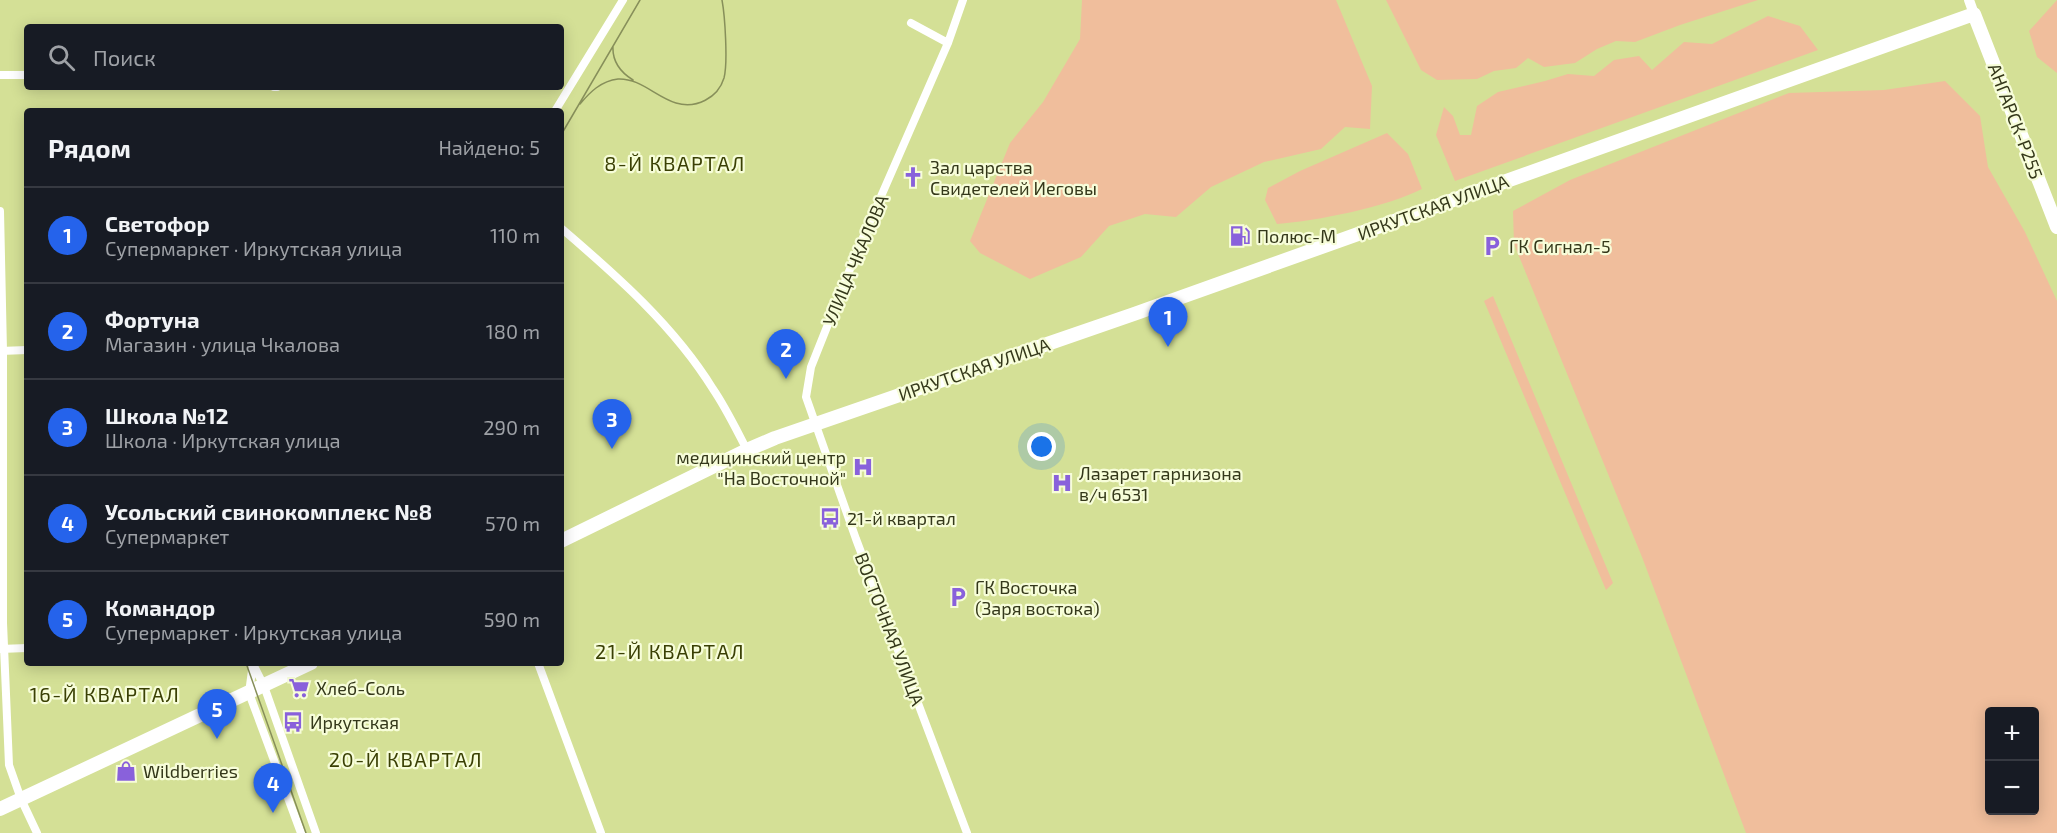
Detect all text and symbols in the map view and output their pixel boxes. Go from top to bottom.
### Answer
search box [24,24,564,90]
icon: search [45,41,78,74]
text: Поиск [93,44,156,70]
street label: АНГАРСК-Р255 [1984,60,2048,182]
text: Рядом [48,132,131,163]
text: Найдено: 5 [438,135,540,159]
district label: 8-Й КВАРТАЛ [604,151,746,175]
place label: Зал царства Свидетелей Иеговы [930,156,1097,199]
church icon: Зал царства Свидетелей Иеговы [901,165,925,189]
street label: ИРКУТСКАЯ УЛИЦА [1355,169,1512,244]
street label: УЛИЦА ЧКАЛОВА [817,190,893,329]
text: Светофор [105,210,210,236]
text: 1 [63,223,72,247]
text: 110 m [490,223,540,247]
fuel station icon: Полюс-М [1228,224,1252,248]
place label: Полюс-М [1257,225,1336,247]
parking icon: ГК Сигнал-5 [1480,234,1504,258]
place label: ГК Сигнал-5 [1509,235,1611,257]
text: Супермаркет · Иркутская улица [105,236,402,260]
pin: 1 [1148,298,1188,347]
text: Фортуна [105,306,200,332]
text: 2 [62,319,73,343]
text: 180 m [486,319,540,343]
pin: 2 [766,330,806,379]
text: Магазин · улица Чкалова [105,332,340,356]
street label: ИРКУТСКАЯ УЛИЦА [895,333,1053,405]
pin: 3 [592,400,632,449]
text: Школа №12 [105,402,229,428]
text: 3 [62,415,73,439]
text: 290 m [483,415,540,439]
text: Школа · Иркутская улица [105,428,341,452]
your location [1027,432,1056,461]
place label: медицинский центр "На Восточной" [676,446,846,489]
hospital icon: медицинский центр "На Восточной" [851,455,875,479]
place label: Лазарет гарнизона в/ч 6531 [1079,462,1242,505]
hospital icon: Лазарет гарнизона в/ч 6531 [1050,471,1074,495]
text: Усольский свинокомплекс №8 [105,498,432,524]
bus stop icon: 21-й квартал [818,506,842,530]
place label: 21-й квартал [847,507,956,529]
text: 4 [61,511,74,535]
text: 570 m [485,511,540,535]
text: Супермаркет [105,524,229,548]
street label: ВОСТОЧНАЯ УЛИЦА [851,549,930,709]
place label: ГК Восточка (Заря востока) [975,576,1100,619]
parking icon: ГК Восточка (Заря востока) [946,585,970,609]
text: Командор [105,594,215,620]
text: 5 [62,607,73,631]
text: 590 m [484,607,540,631]
text: Супермаркет · Иркутская улица [105,620,402,644]
district label: 21-Й КВАРТАЛ [595,639,745,663]
supermarket icon: Хлеб-Соль [287,676,311,700]
place label: Хлеб-Соль [316,677,405,699]
district label: 16-Й КВАРТАЛ [30,682,180,706]
pin: 5 [198,690,236,739]
map controls [1985,707,2039,815]
button: + [1985,707,2039,761]
bus stop icon: Иркутская [281,710,305,734]
place label: Иркутская [310,711,399,733]
district label: 20-Й КВАРТАЛ [329,747,483,771]
shop icon: Wildberries [114,759,138,783]
place label: Wildberries [143,760,238,782]
button: − [1985,761,2039,815]
pin: 4 [254,764,292,813]

